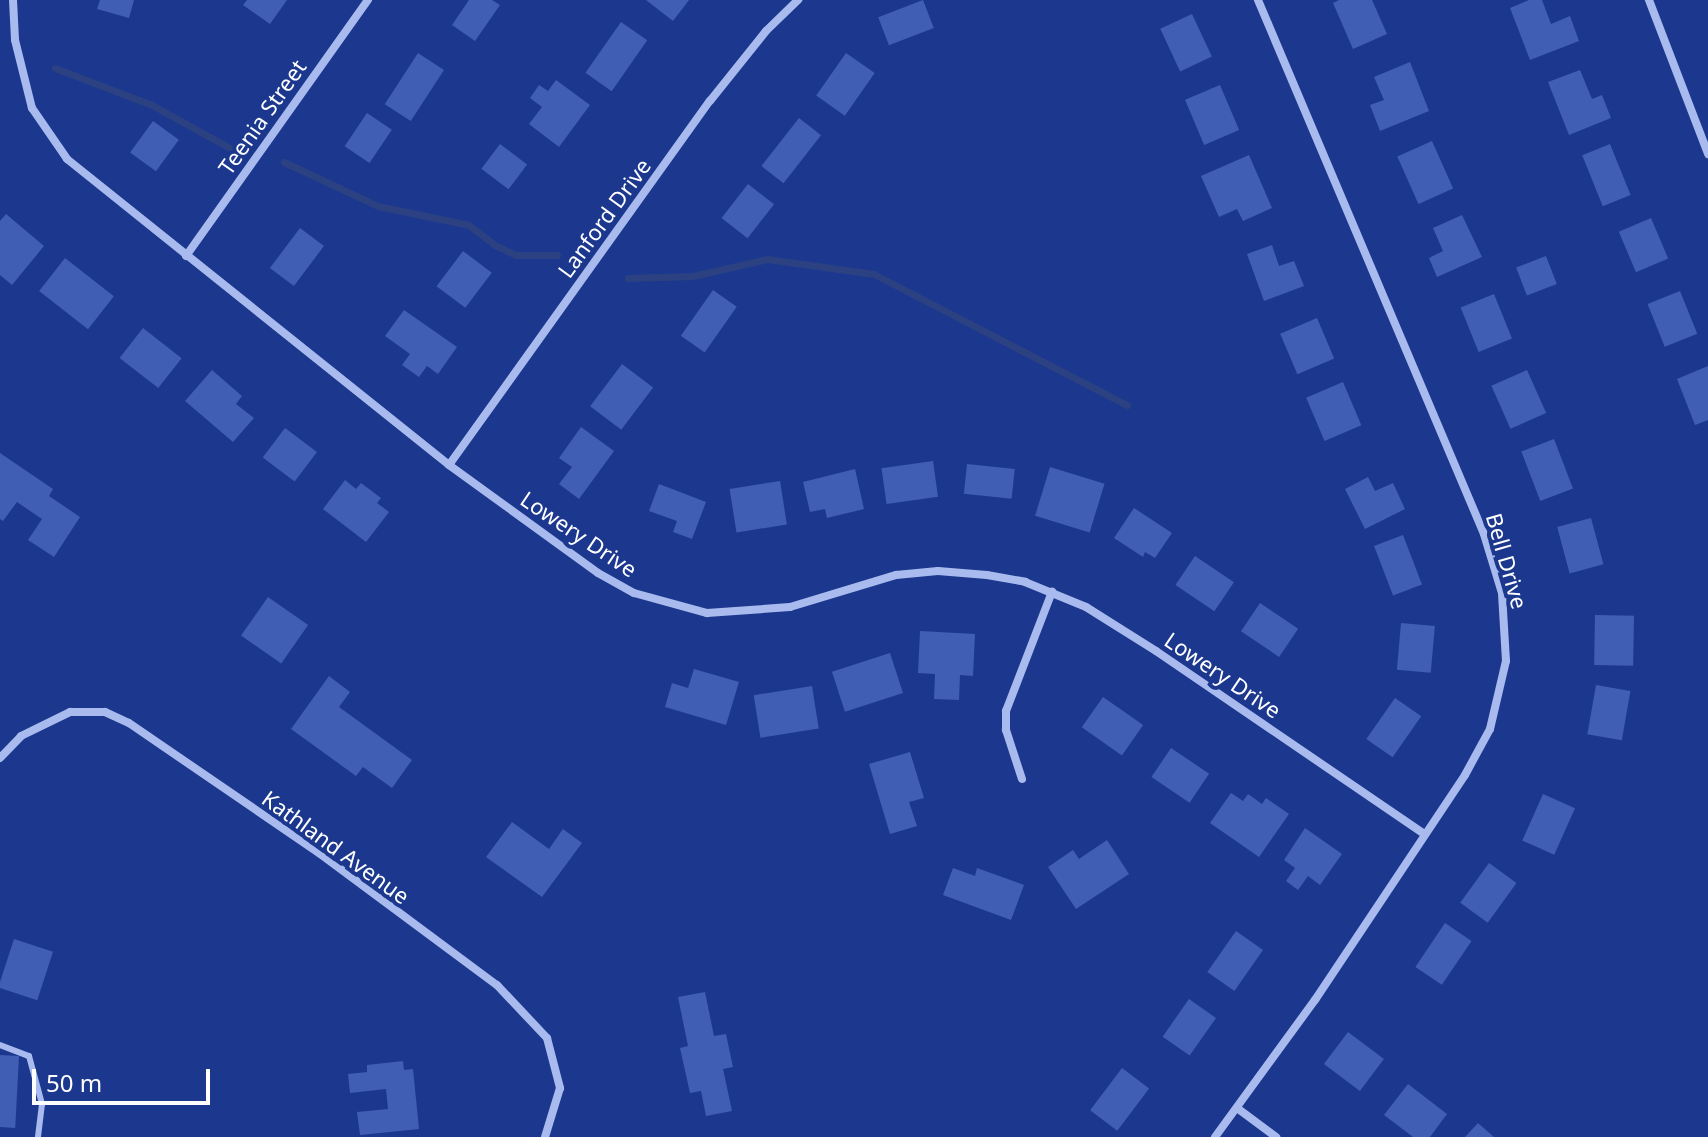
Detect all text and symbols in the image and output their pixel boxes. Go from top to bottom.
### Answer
street label: Teenia Street [213,54,311,180]
street label: Lanford Drive [552,153,656,283]
street label: Lowery Drive [516,485,642,583]
street label: Bell Drive [1481,510,1533,612]
street label: Lowery Drive [1160,626,1286,724]
street label: Kathland Avenue [257,785,415,909]
scale bar [36,1053,214,1103]
text: 50 m [46,1066,102,1099]

